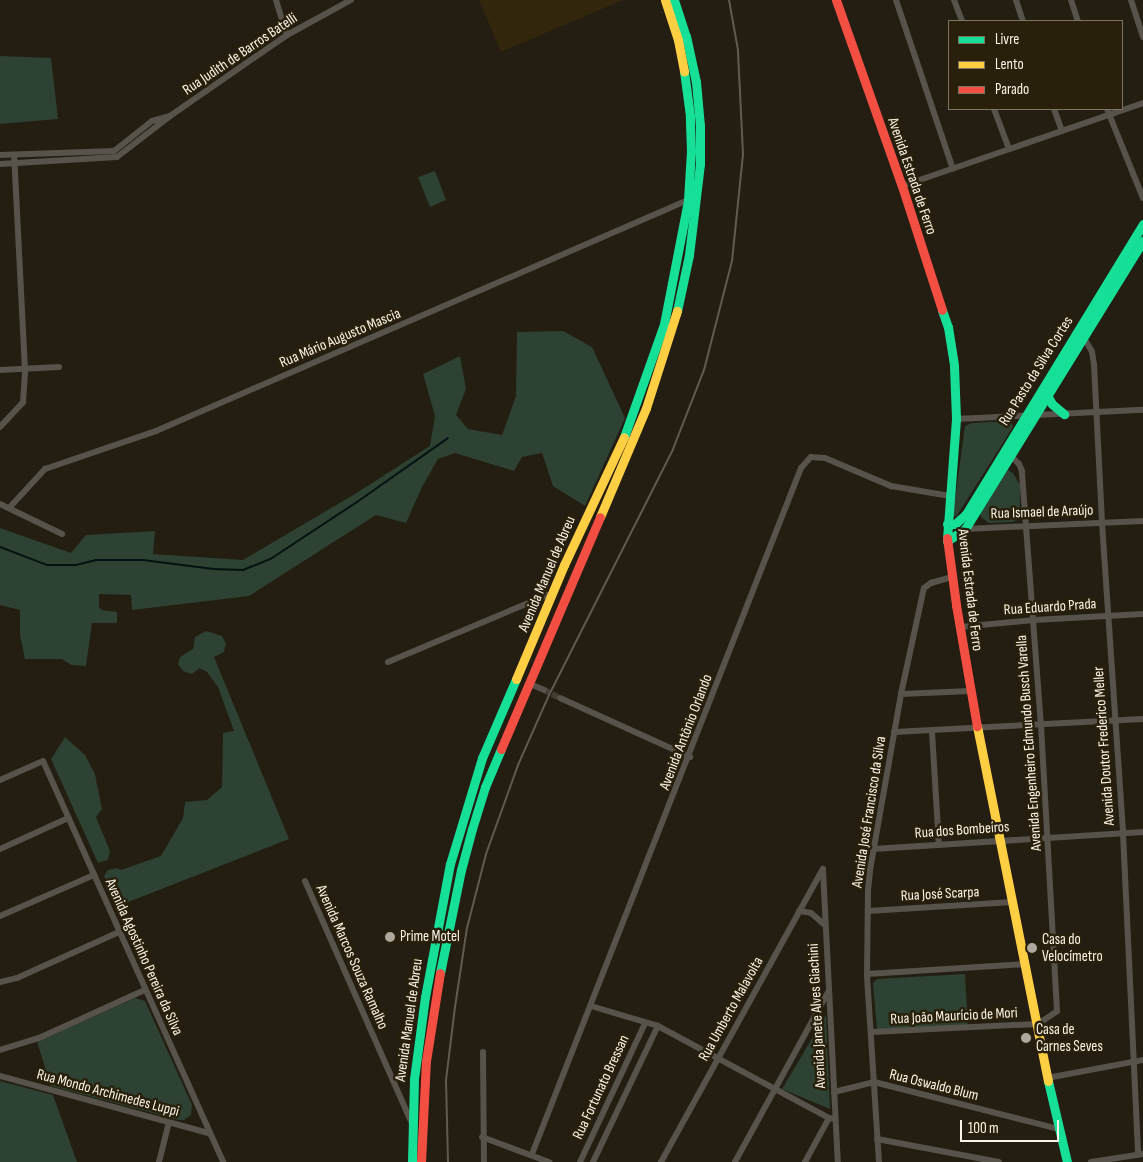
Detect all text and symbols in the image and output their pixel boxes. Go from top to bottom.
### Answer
street label: Rua Judith de Barros Batelli [179,9,301,99]
legend [948,20,1123,110]
text: Livre [995,30,1019,49]
text: Lento [995,55,1024,74]
text: Parado [995,80,1029,99]
street label: Avenida Estrada de Ferro [884,115,940,237]
street label: Rua Mário Augusto Mascia [277,304,403,372]
street label: Rua Pasto da Silva Cortes [995,313,1077,429]
street label: Rua Ismael de Araújo [990,501,1094,523]
street label: Avenida Manuel de Abreu [514,513,580,635]
street label: Avenida Estrada de Ferro [954,528,986,652]
street label: Rua Eduardo Prada [1003,595,1097,619]
street label: Avenida Engenheiro Edmundo Busch Varella [1012,634,1046,852]
street label: Avenida Doutor Frederico Meller [1089,666,1119,826]
street label: Avenida Antônio Orlando [656,672,716,792]
street label: Avenida José Francisco da Silva [848,735,890,889]
street label: Rua dos Bombeiros [914,818,1010,842]
street label: Avenida Agostinho Pereira da Silva [101,876,187,1038]
street label: Avenida Marcos Souza Ramalho [312,882,392,1032]
street label: Rua José Scarpa [900,883,980,905]
place label: Prime Motel [400,928,460,946]
place label: Casa do Velocímetro [1042,930,1103,965]
marker: Prime Motel [384,931,396,943]
marker: Casa do Velocímetro [1026,942,1038,954]
street label: Avenida Janete Alves Giachini [804,943,830,1089]
street label: Rua Umberto Malavolta [695,954,767,1064]
street label: Avenida Manuel de Abreu [391,957,427,1083]
street label: Rua João Maurício de Mori [890,1004,1018,1028]
place label: Casa de Carnes Seves [1036,1020,1103,1055]
street label: Rua Fortunato Bressan [569,1032,633,1142]
marker: Casa de Carnes Seves [1020,1032,1032,1044]
street label: Rua Mondo Archimedes Luppi [35,1065,181,1121]
street label: Rua Oswaldo Blum [888,1065,980,1105]
scale bar [963,1110,1062,1142]
text: 100 m [968,1119,999,1138]

